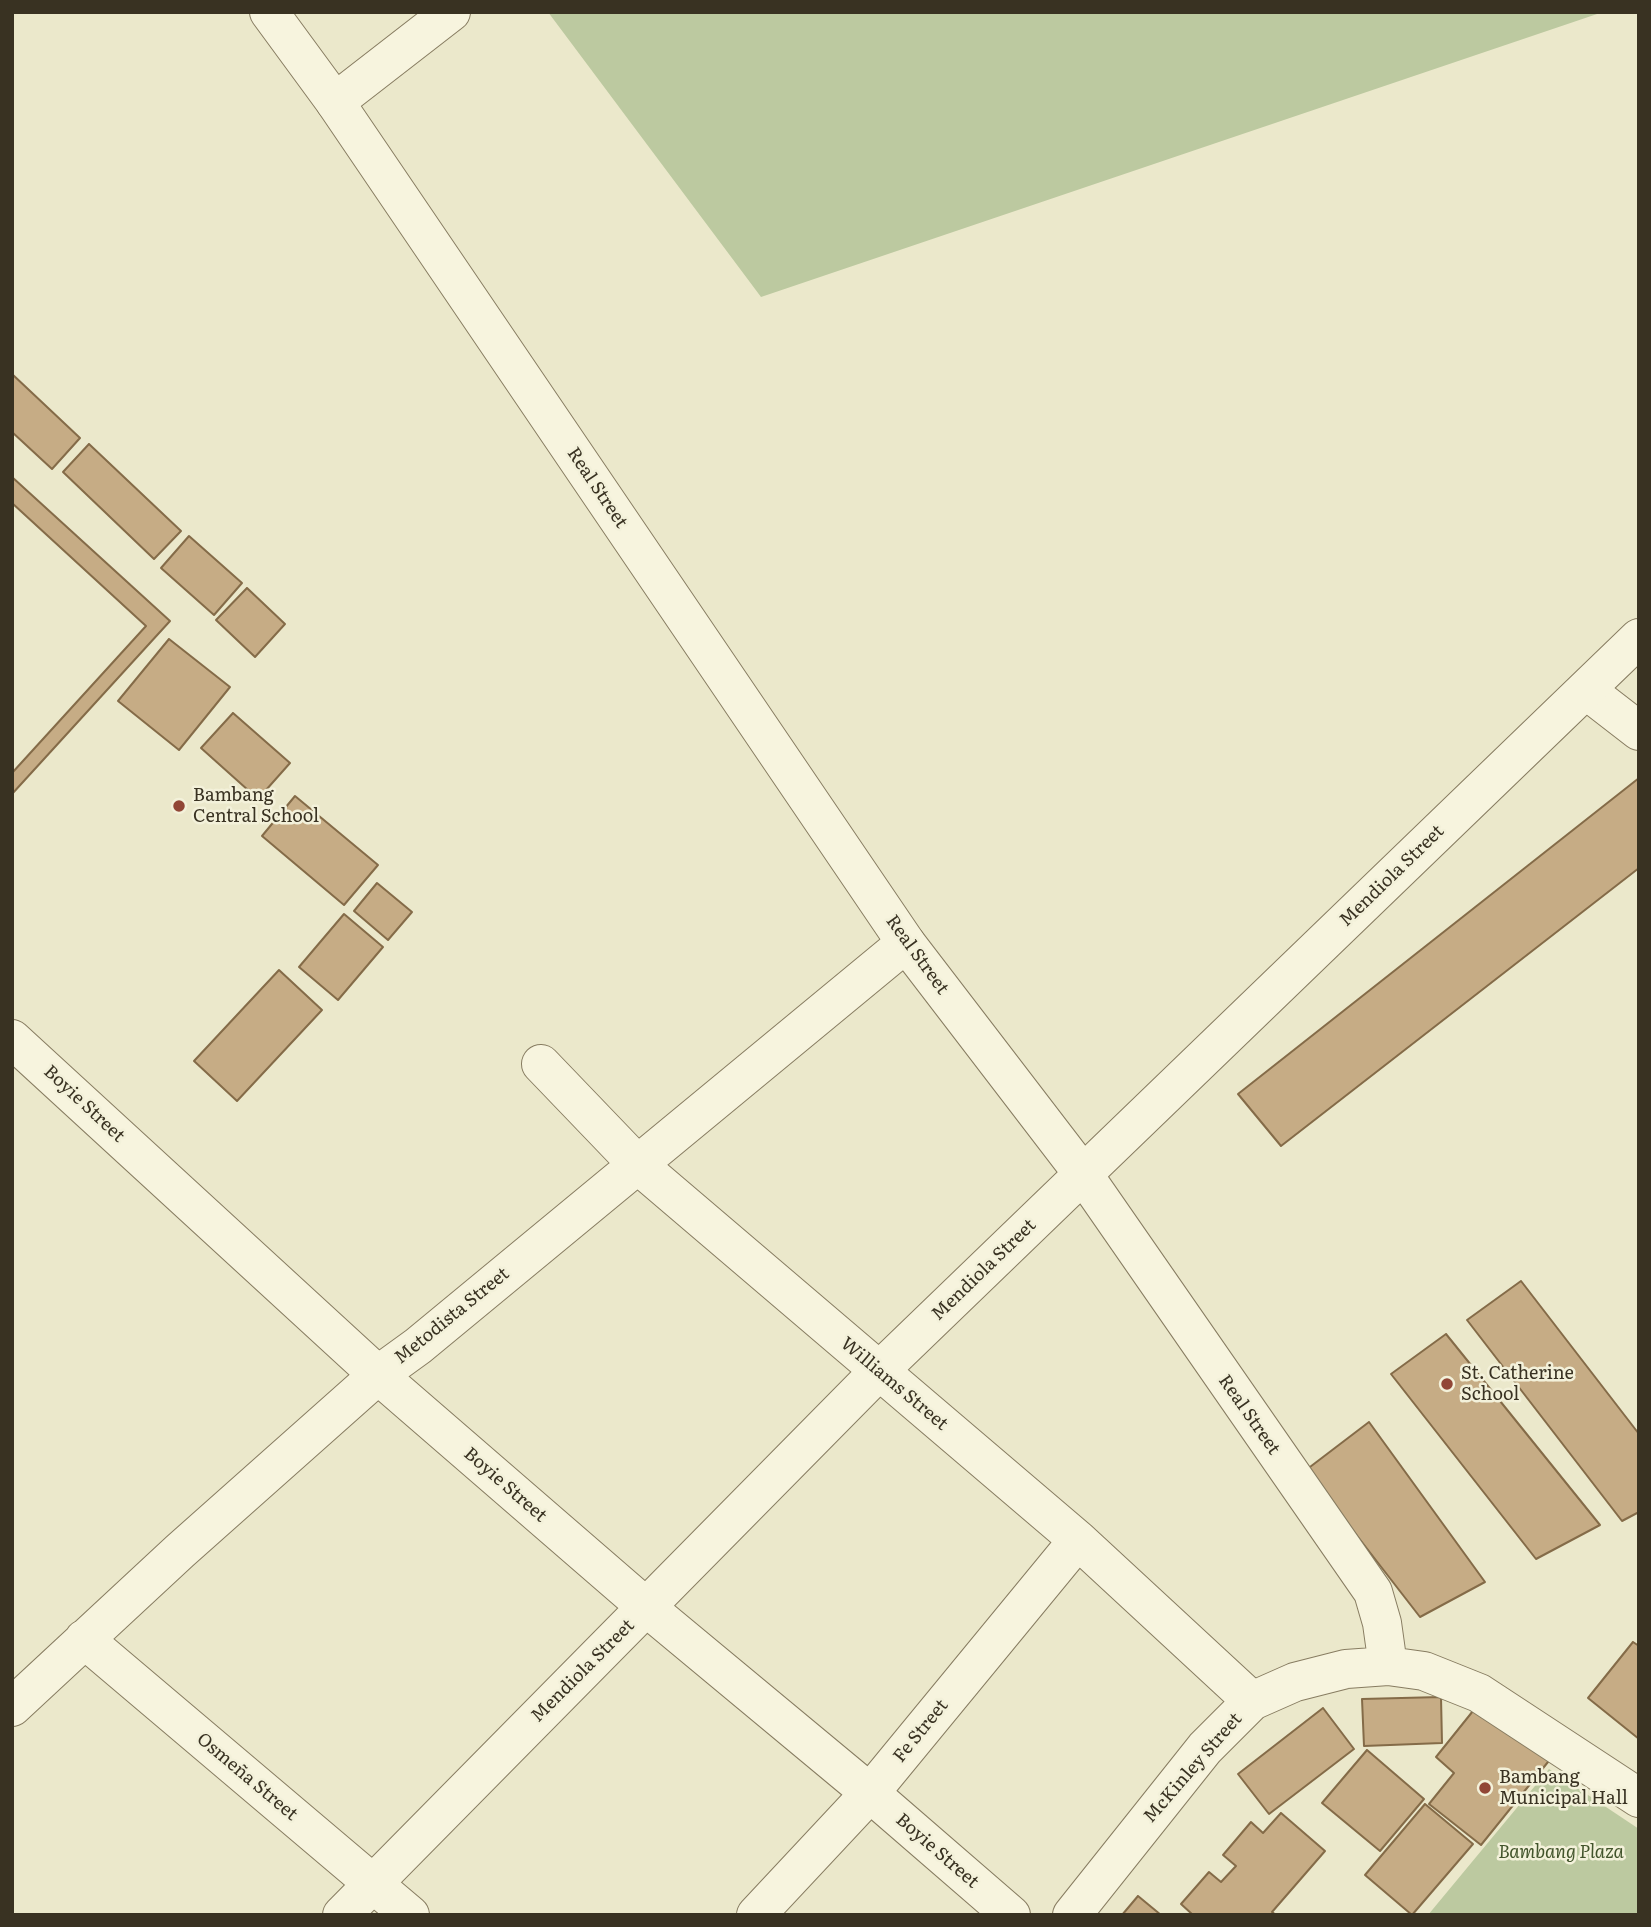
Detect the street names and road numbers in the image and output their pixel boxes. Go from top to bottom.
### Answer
street label: Real Street [562,444,632,532]
street label: Mendiola Street [1335,821,1449,931]
street label: Real Street [881,911,953,999]
street label: Boyie Street [39,1061,129,1147]
street label: Mendiola Street [927,1215,1041,1325]
street label: Metodista Street [390,1263,514,1369]
street label: Williams Street [836,1333,952,1435]
street label: Real Street [1214,1371,1284,1459]
street label: Boyie Street [459,1443,551,1527]
street label: Mendiola Street [527,1615,639,1727]
street label: Fe Street [889,1695,953,1767]
street label: McKinley Street [1139,1709,1247,1827]
street label: Osmeña Street [192,1729,302,1825]
street label: Boyie Street [891,1809,983,1893]

